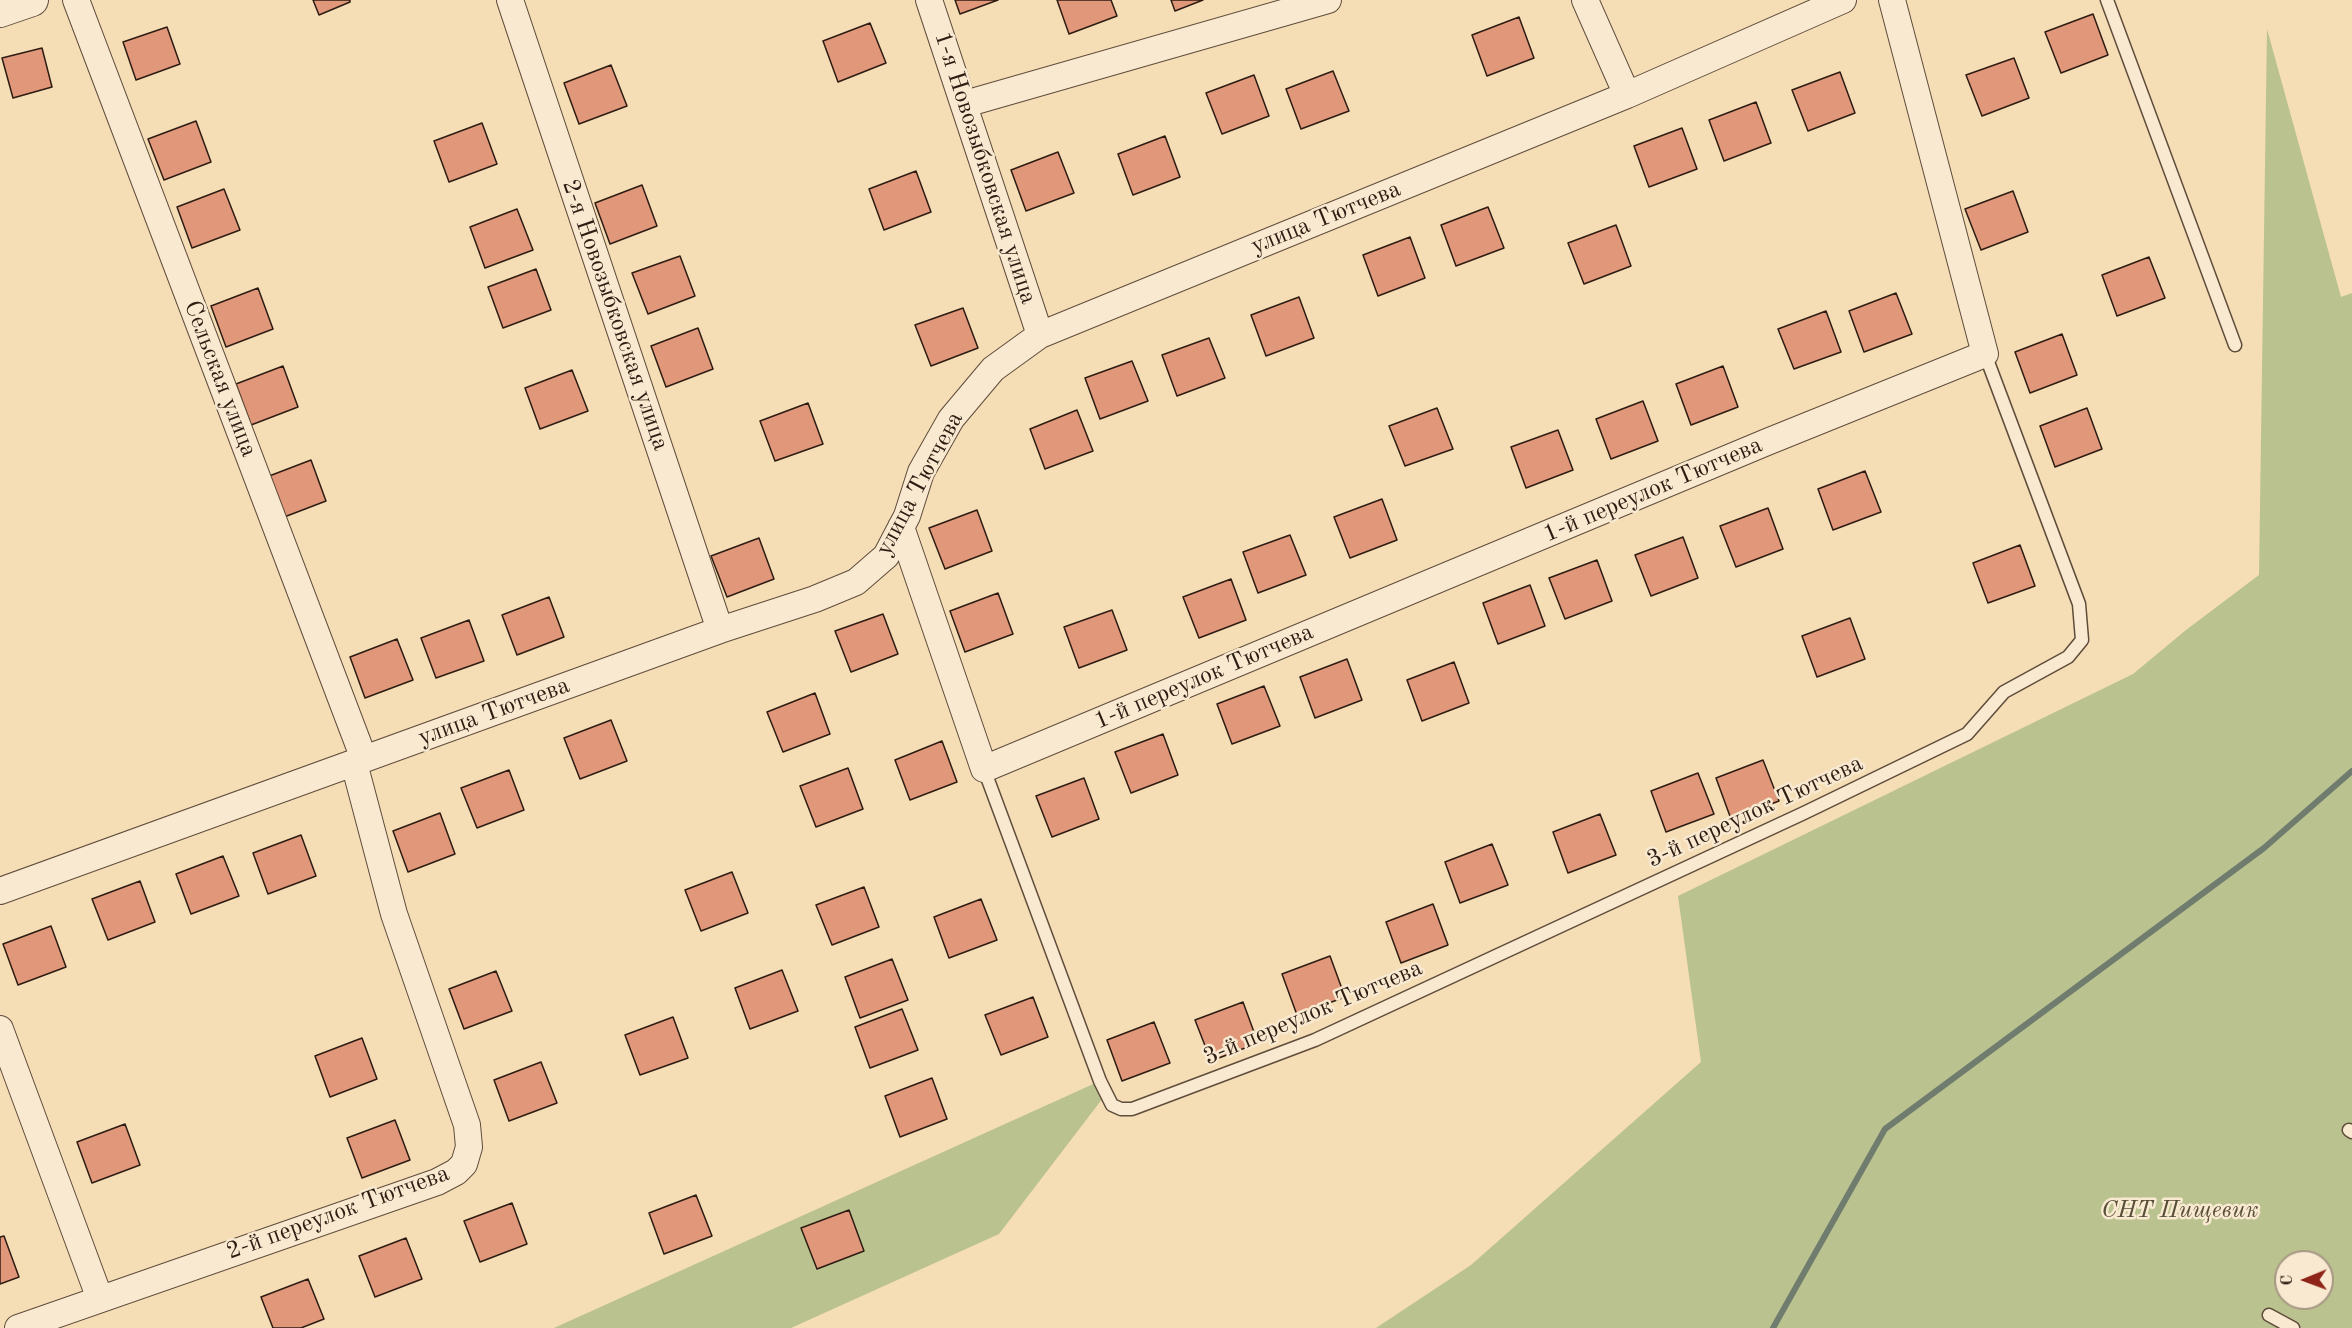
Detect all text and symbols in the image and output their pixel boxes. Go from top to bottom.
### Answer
street label: 1-я Новозыбковская улица [927,28,1043,308]
street label: улица Тютчева [1247,175,1405,261]
street label: 2-я Новозыбковская улица [555,176,675,454]
street label: Сельская улица [177,297,263,461]
street label: улица Тютчева [870,407,970,561]
street label: 1-й переулок Тютчева [1539,431,1767,549]
street label: 1-й переулок Тютчева [1090,618,1318,736]
street label: улица Тютчева [414,671,574,753]
street label: 3-й переулок Тютчева [1642,749,1868,875]
street label: 3-й переулок Тютчева [1199,954,1427,1072]
street label: 2-й переулок Тютчева [223,1159,453,1267]
park label: СНТ Пищевик [2101,1197,2259,1225]
north arrow [2274,1250,2334,1310]
text: С [2280,1275,2296,1286]

